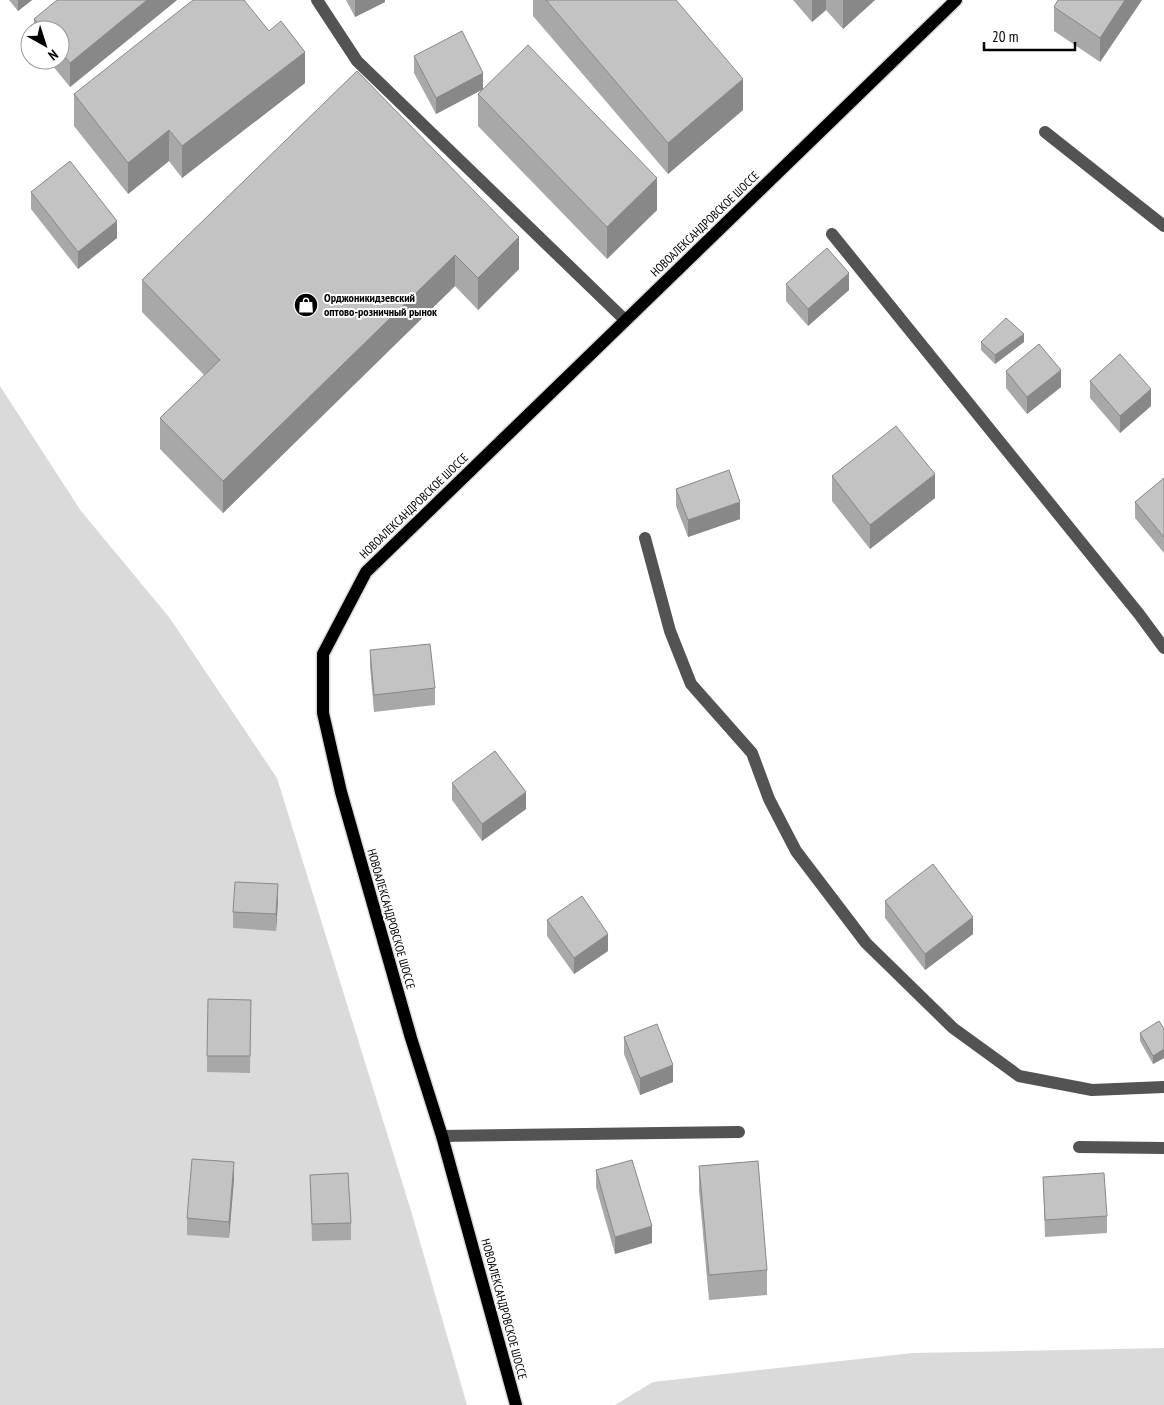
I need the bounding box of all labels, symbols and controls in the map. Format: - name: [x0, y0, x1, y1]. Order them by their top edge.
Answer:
- north arrow: [20, 20, 70, 70]
- scale bar: [984, 20, 1075, 52]
- text: 20 m: [992, 27, 1018, 46]
- text: N: [45, 46, 62, 64]
- street label: НОВОАЛЕКСАНДРОВСКОЕ ШОССЕ: [647, 168, 762, 279]
- place label: Орджоникидзевский оптово-розничный рынок: [324, 290, 437, 319]
- shop icon: Орджоникидзевский оптово-розничный рынок: [293, 292, 319, 318]
- street label: НОВОАЛЕКСАНДРОВСКОЕ ШОССЕ: [356, 450, 471, 561]
- street label: НОВОАЛЕКСАНДРОВСКОЕ ШОССЕ: [364, 847, 419, 991]
- street label: НОВОАЛЕКСАНДРОВСКОЕ ШОССЕ: [478, 1237, 531, 1381]

